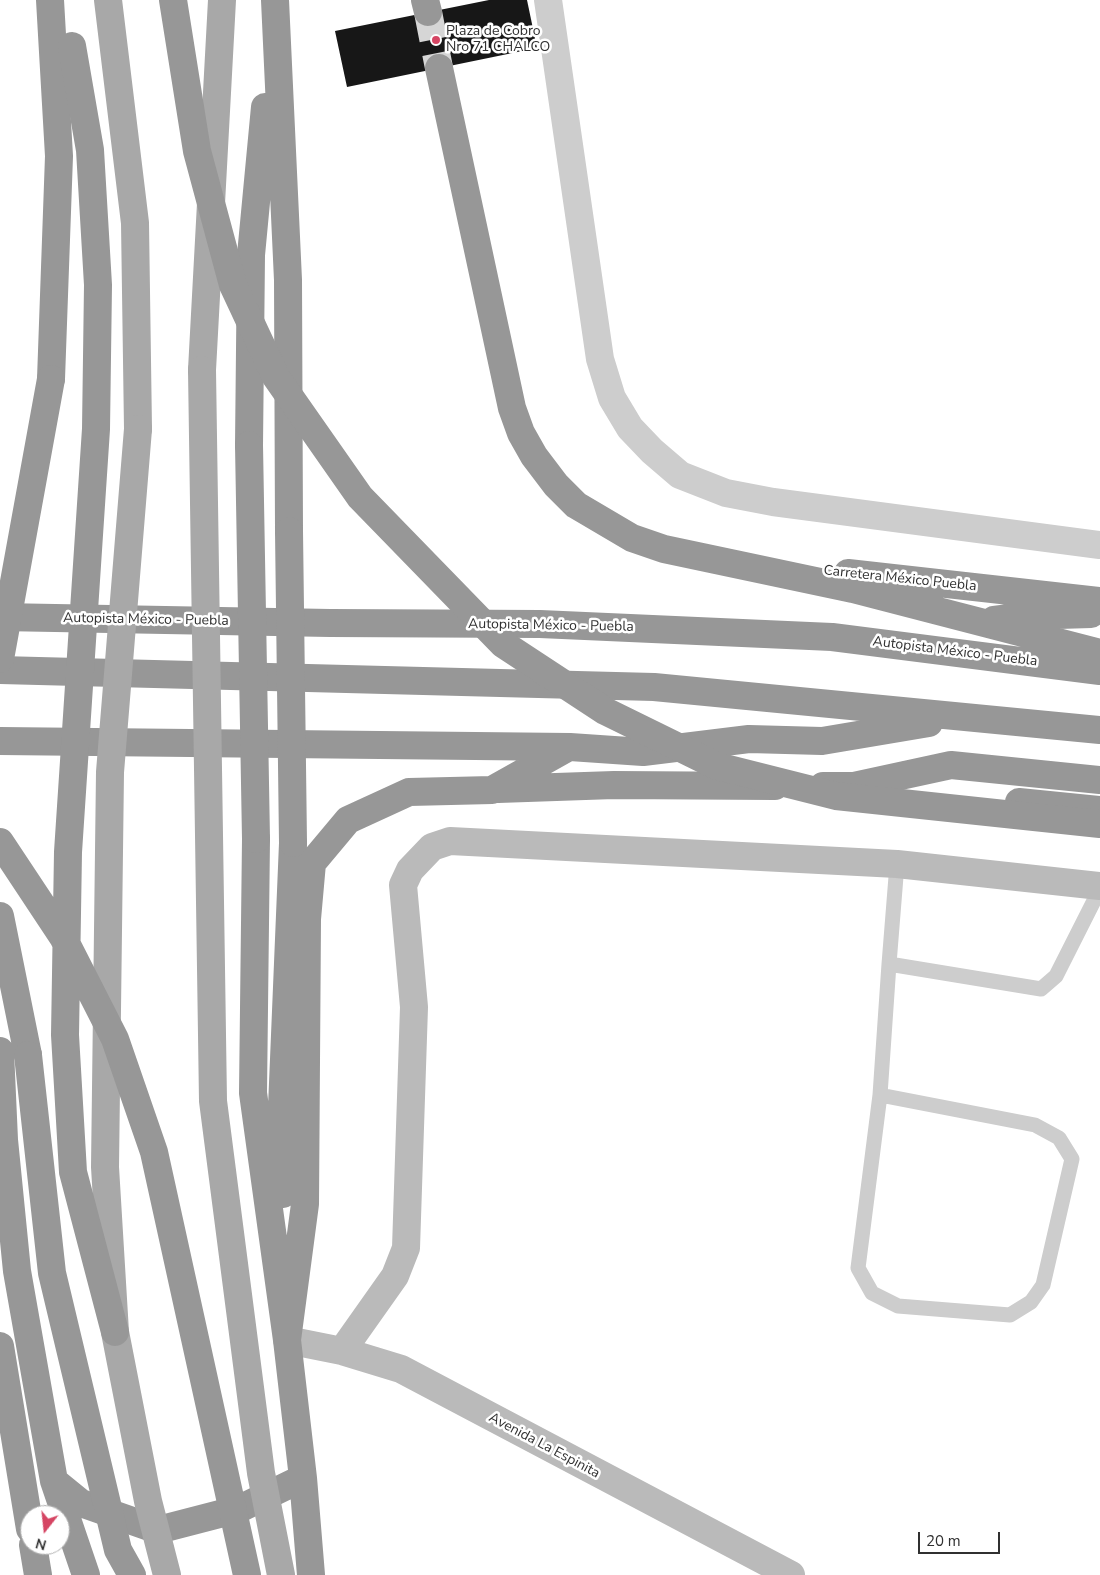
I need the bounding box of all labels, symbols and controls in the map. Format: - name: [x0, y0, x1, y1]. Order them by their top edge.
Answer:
- place label: Plaza de Cobro Nro 71 CHALCO: [446, 24, 550, 56]
- marker: Plaza de Cobro Nro 71 CHALCO: [430, 34, 442, 46]
- street label: Carretera México Puebla: [823, 563, 977, 595]
- street label: Autopista México - Puebla: [63, 610, 229, 630]
- street label: Autopista México - Puebla: [468, 616, 634, 636]
- street label: Autopista México - Puebla: [872, 634, 1038, 670]
- street label: Avenida La Espinita: [486, 1410, 602, 1482]
- north arrow: [20, 1505, 70, 1555]
- scale bar: [920, 1522, 1002, 1554]
- text: 20 m: [926, 1531, 961, 1551]
- text: N: [33, 1533, 49, 1555]

